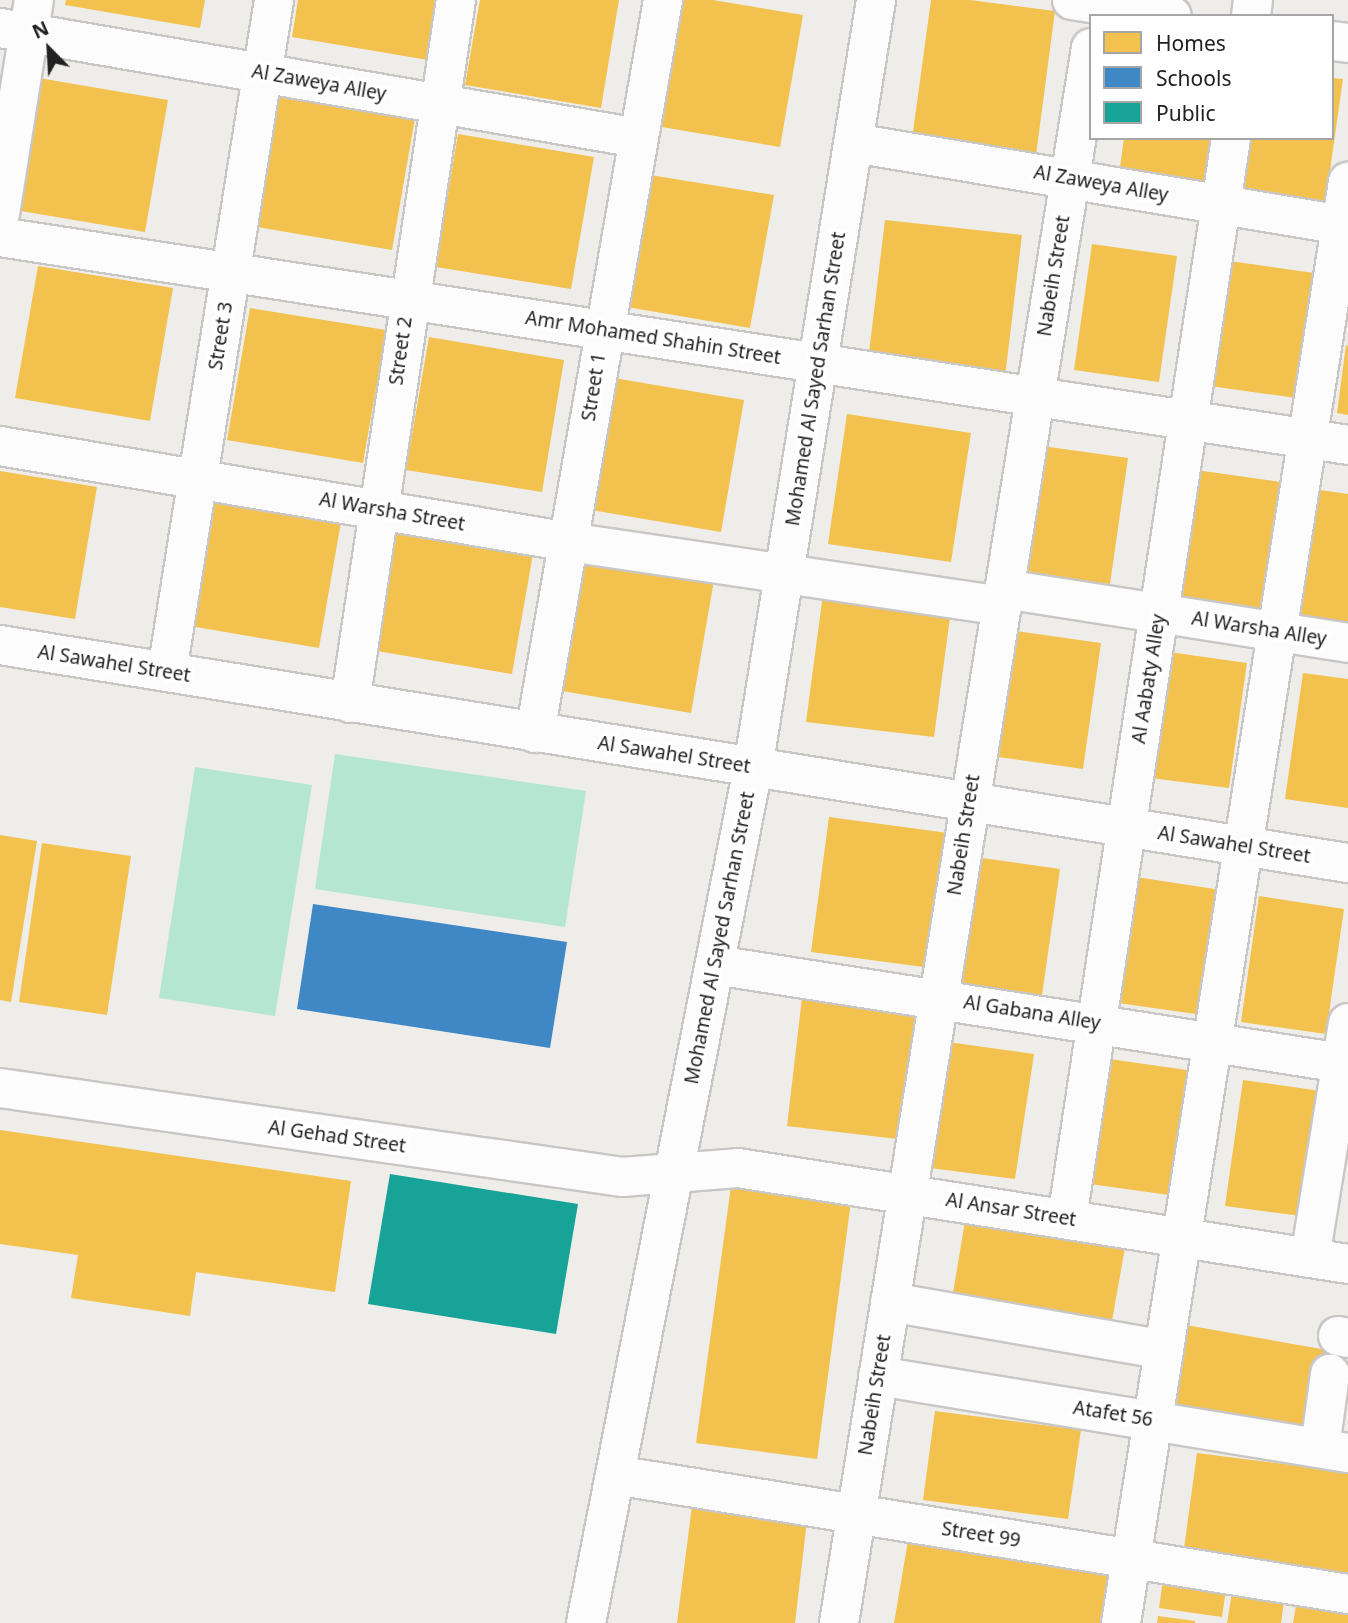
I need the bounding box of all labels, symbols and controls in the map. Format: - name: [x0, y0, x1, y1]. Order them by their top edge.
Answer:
- north arrow: [14, 14, 84, 84]
- legend: [1089, 14, 1334, 140]
- text: N: [28, 15, 53, 45]
- text: Homes: [1156, 29, 1226, 57]
- street label: Al Zaweya Alley: [250, 60, 388, 106]
- text: Schools: [1156, 64, 1231, 92]
- text: Public: [1156, 99, 1216, 127]
- street label: Al Zaweya Alley: [1032, 161, 1170, 207]
- street label: Nabeih Street: [1033, 214, 1075, 338]
- street label: Mohamed Al Sayed Sarhan Street: [781, 230, 851, 528]
- street label: Street 3: [204, 300, 238, 372]
- street label: Amr Mohamed Shahin Street: [524, 307, 782, 369]
- street label: Street 2: [385, 315, 417, 387]
- street label: Street 1: [577, 351, 611, 423]
- street label: Al Warsha Street: [318, 488, 466, 536]
- street label: Al Warsha Alley: [1190, 607, 1328, 651]
- street label: Al Aabaty Alley: [1128, 613, 1170, 745]
- street label: Al Sawahel Street: [36, 641, 192, 687]
- street label: Al Sawahel Street: [596, 732, 752, 778]
- street label: Nabeih Street: [943, 773, 985, 897]
- street label: Mohamed Al Sayed Sarhan Street: [680, 790, 760, 1086]
- street label: Al Sawahel Street: [1156, 822, 1312, 868]
- street label: Al Gabana Alley: [962, 991, 1102, 1035]
- street label: Al Gehad Street: [267, 1116, 407, 1158]
- street label: Al Ansar Street: [944, 1188, 1078, 1232]
- street label: Nabeih Street: [854, 1333, 896, 1457]
- street label: Atafet 56: [1071, 1396, 1155, 1432]
- street label: Street 99: [940, 1518, 1022, 1552]

